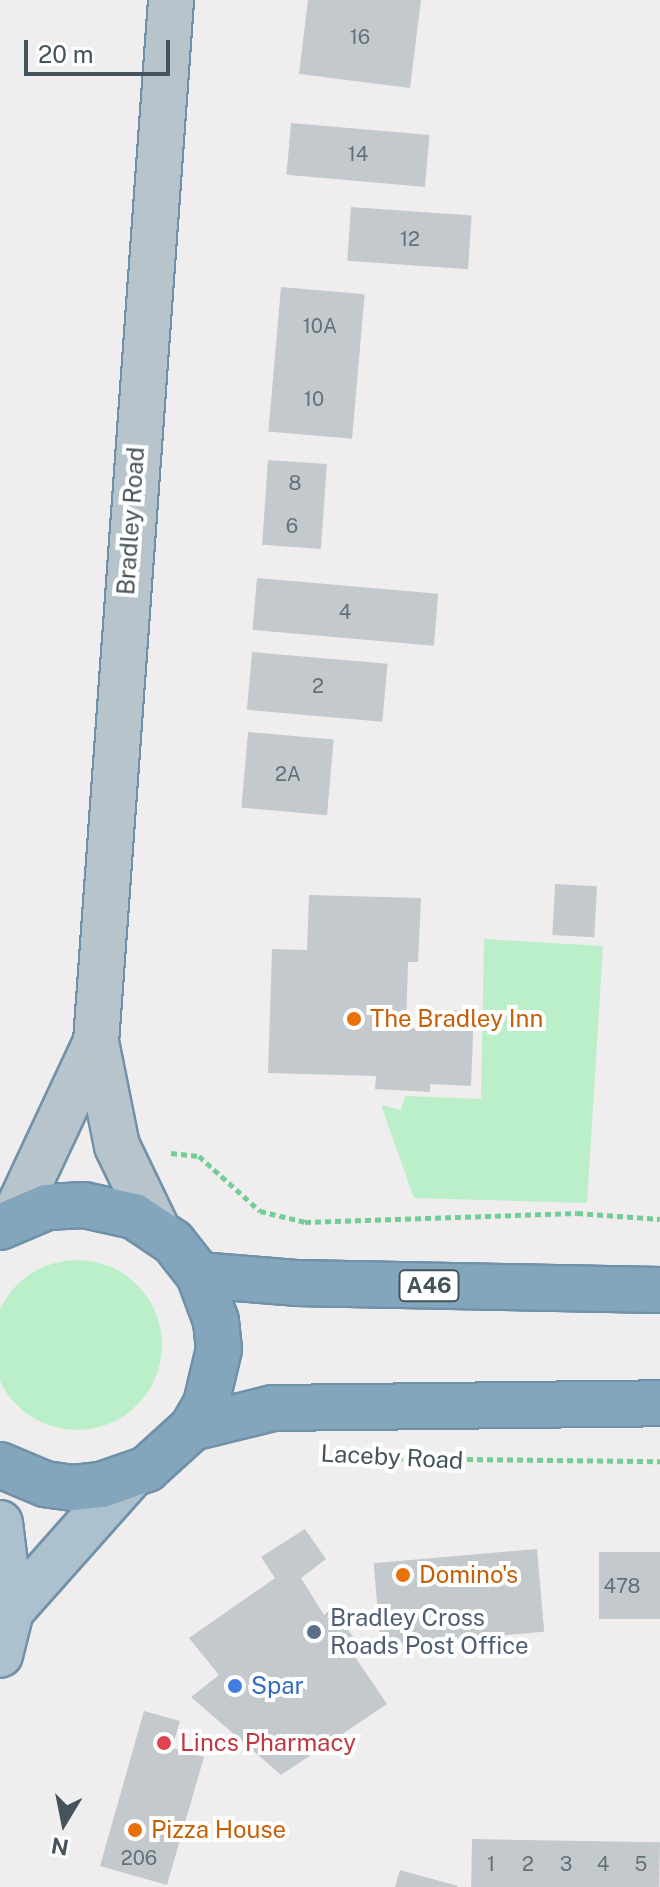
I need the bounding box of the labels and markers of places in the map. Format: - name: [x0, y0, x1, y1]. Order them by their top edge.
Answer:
- place label: The Bradley Inn: [370, 1005, 544, 1033]
- marker: The Bradley Inn: [345, 1010, 363, 1028]
- place label: Domino's: [419, 1561, 518, 1589]
- marker: Domino's: [394, 1566, 412, 1584]
- place label: Bradley Cross Roads Post Office: [330, 1604, 529, 1660]
- marker: Bradley Cross Roads Post Office: [305, 1623, 323, 1641]
- place label: Spar: [251, 1672, 304, 1700]
- marker: Spar: [226, 1677, 244, 1695]
- place label: Lincs Pharmacy: [180, 1729, 356, 1757]
- marker: Lincs Pharmacy: [155, 1734, 173, 1752]
- place label: Pizza House: [151, 1816, 286, 1844]
- marker: Pizza House: [126, 1821, 144, 1839]

